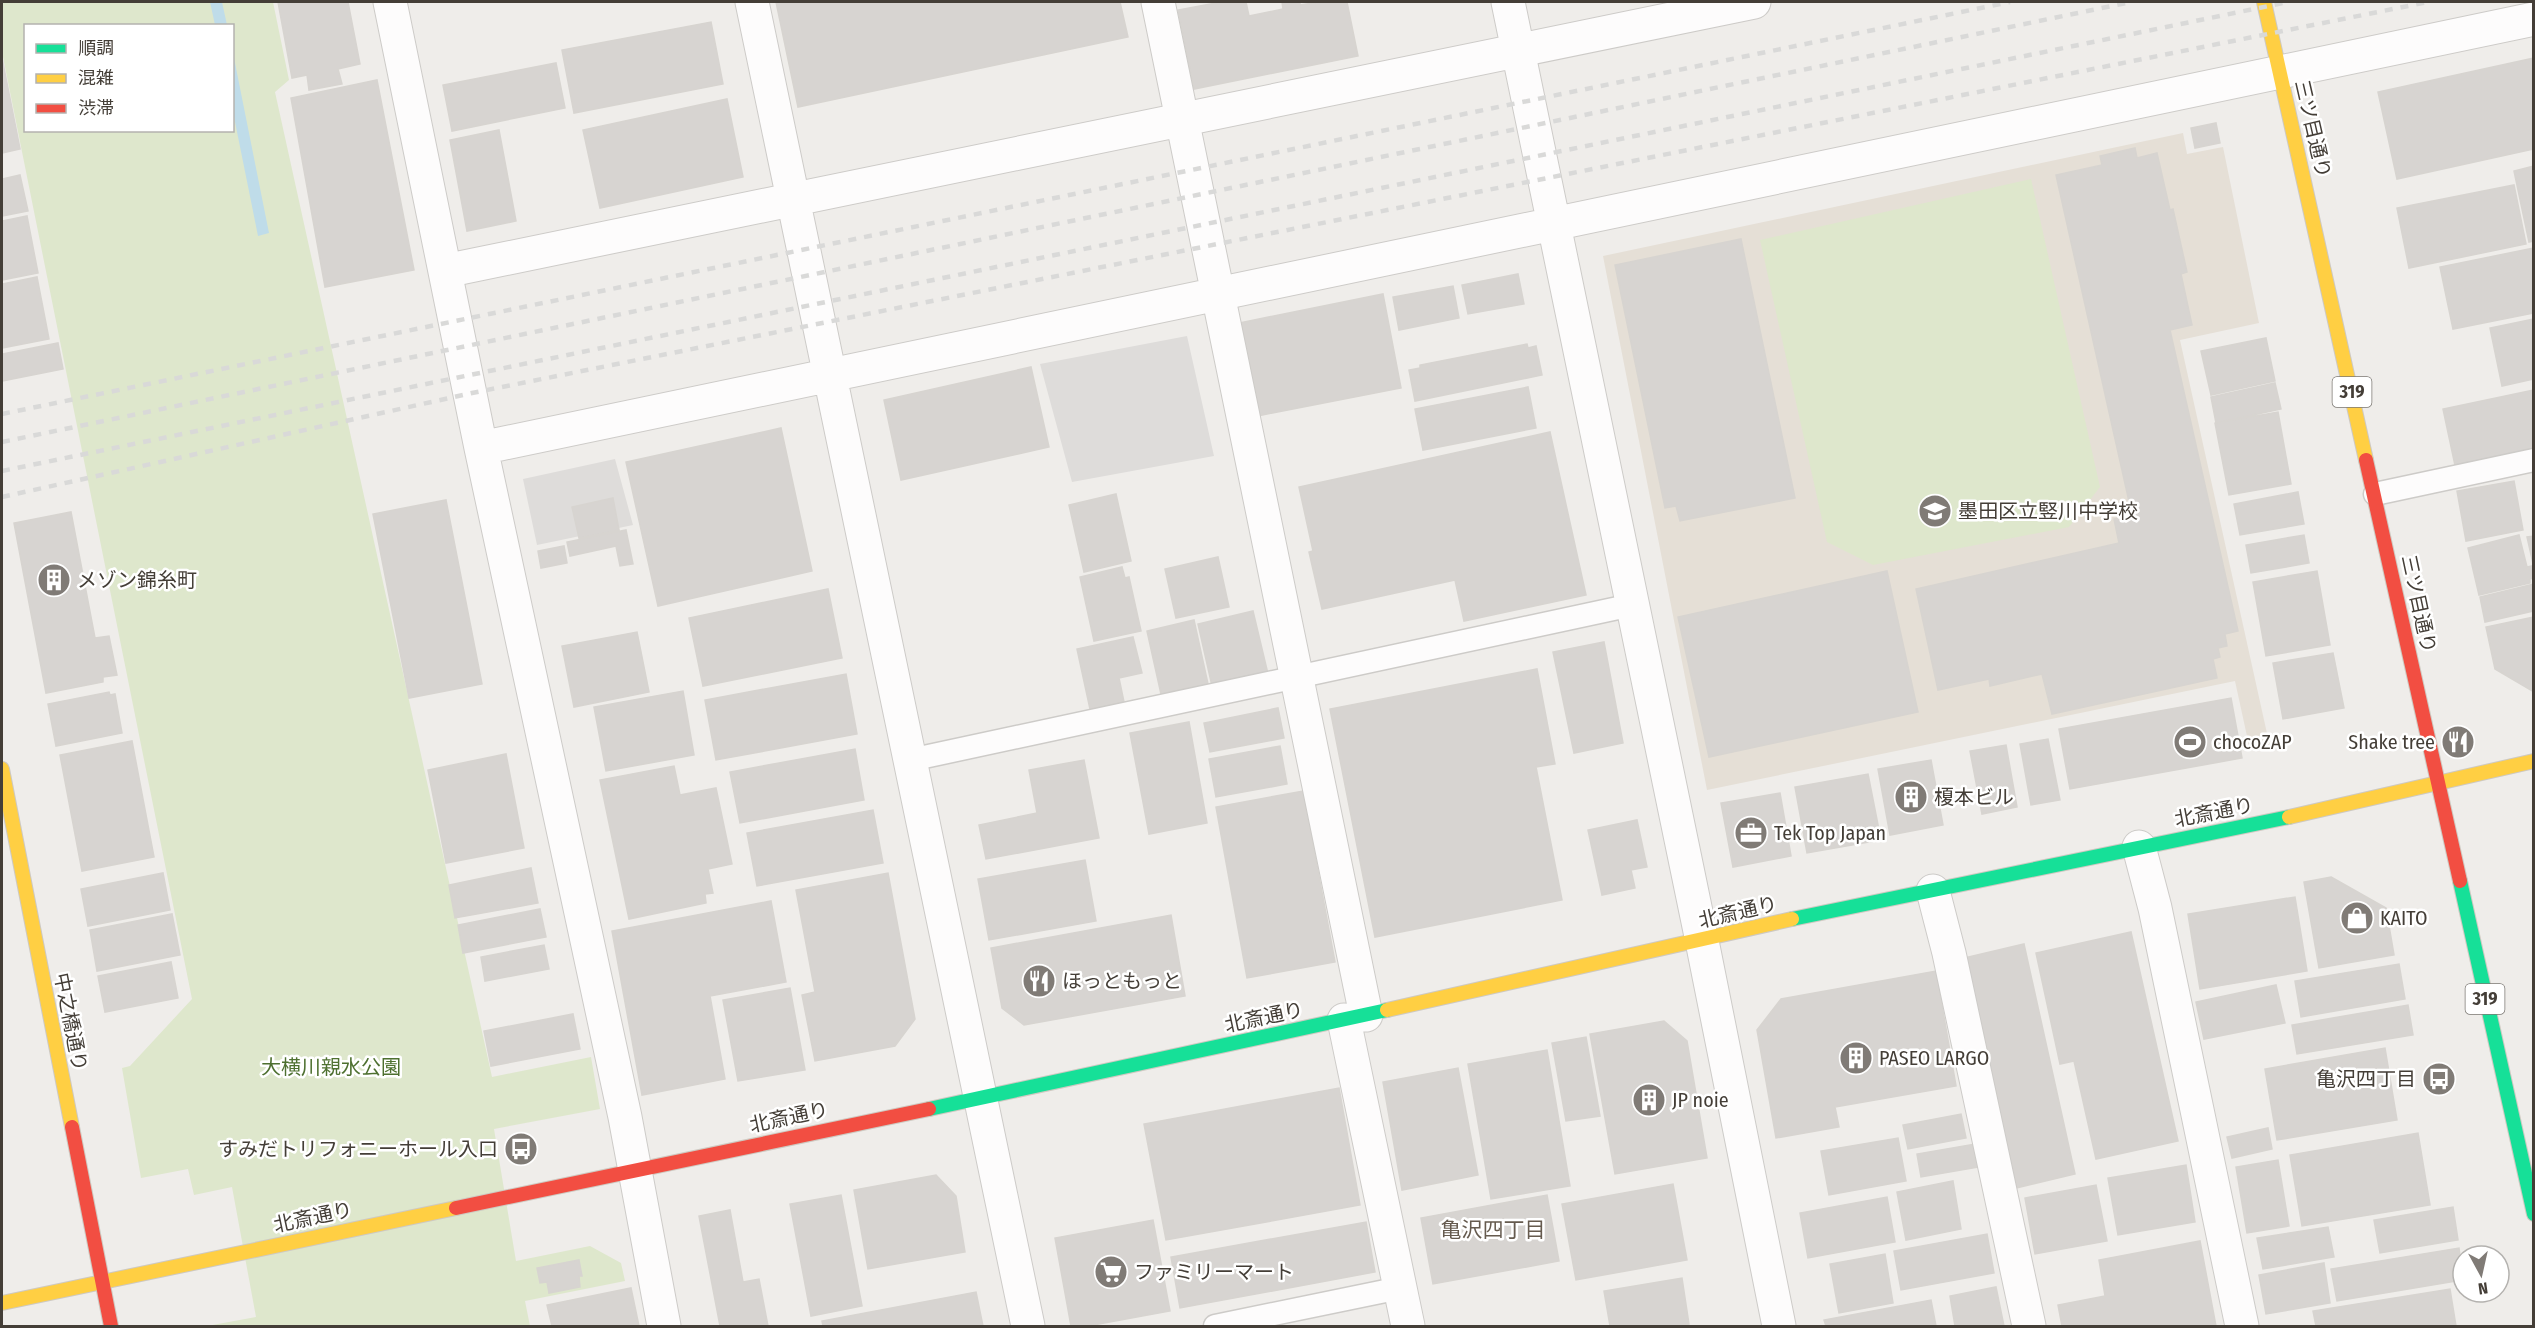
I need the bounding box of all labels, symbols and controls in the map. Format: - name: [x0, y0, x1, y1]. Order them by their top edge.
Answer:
- legend: [24, 24, 234, 132]
- text: 順調: [78, 37, 114, 59]
- text: 混雑: [78, 67, 114, 89]
- street label: 三ツ目通り: [2290, 78, 2336, 180]
- text: 渋滞: [78, 97, 114, 119]
- road number: 319: [2332, 377, 2372, 407]
- school or university icon: 墨田区立竪川中学校: [1917, 493, 1953, 529]
- place label: 墨田区立竪川中学校: [1958, 499, 2138, 523]
- street label: 三ツ目通り: [2397, 553, 2441, 655]
- building icon: メゾン錦糸町: [36, 562, 72, 598]
- place label: メゾン錦糸町: [77, 568, 197, 592]
- sports icon: chocoZAP: [2172, 724, 2208, 760]
- restaurant icon: Shake tree: [2440, 724, 2476, 760]
- place label: chocoZAP: [2213, 730, 2292, 754]
- place label: Shake tree: [2348, 730, 2435, 754]
- building icon: 榎本ビル: [1893, 779, 1929, 815]
- place label: 榎本ビル: [1934, 785, 2014, 809]
- street label: 北斎通り: [2172, 793, 2256, 831]
- office icon: Tek Top Japan: [1733, 815, 1769, 851]
- place label: Tek Top Japan: [1774, 821, 1886, 845]
- street label: 北斎通り: [1696, 891, 1780, 933]
- shop icon: KAITO: [2339, 900, 2375, 936]
- place label: KAITO: [2380, 906, 2427, 930]
- restaurant icon: ほっともっと: [1021, 963, 1057, 999]
- place label: ほっともっと: [1062, 969, 1182, 993]
- street label: 中之橋通り: [50, 971, 92, 1073]
- road number: 319: [2466, 984, 2504, 1014]
- street label: 北斎通り: [1222, 997, 1306, 1037]
- building icon: PASEO LARGO: [1838, 1040, 1874, 1076]
- place label: PASEO LARGO: [1879, 1046, 1989, 1070]
- park label: 大横川親水公園: [261, 1055, 401, 1079]
- bus stop icon: 亀沢四丁目: [2421, 1061, 2457, 1097]
- place label: 亀沢四丁目: [2316, 1067, 2416, 1091]
- building icon: JP noie: [1631, 1082, 1667, 1118]
- place label: JP noie: [1672, 1088, 1729, 1112]
- street label: 北斎通り: [747, 1097, 831, 1137]
- bus stop icon: すみだトリフォニーホール入口: [503, 1131, 539, 1167]
- place label: すみだトリフォニーホール入口: [218, 1137, 498, 1161]
- street label: 北斎通り: [271, 1197, 355, 1237]
- district label: 亀沢四丁目: [1441, 1217, 1546, 1243]
- north arrow: [2451, 1244, 2511, 1304]
- supermarket icon: ファミリーマート: [1093, 1254, 1129, 1290]
- place label: ファミリーマート: [1134, 1260, 1294, 1284]
- text: N: [2477, 1278, 2489, 1298]

